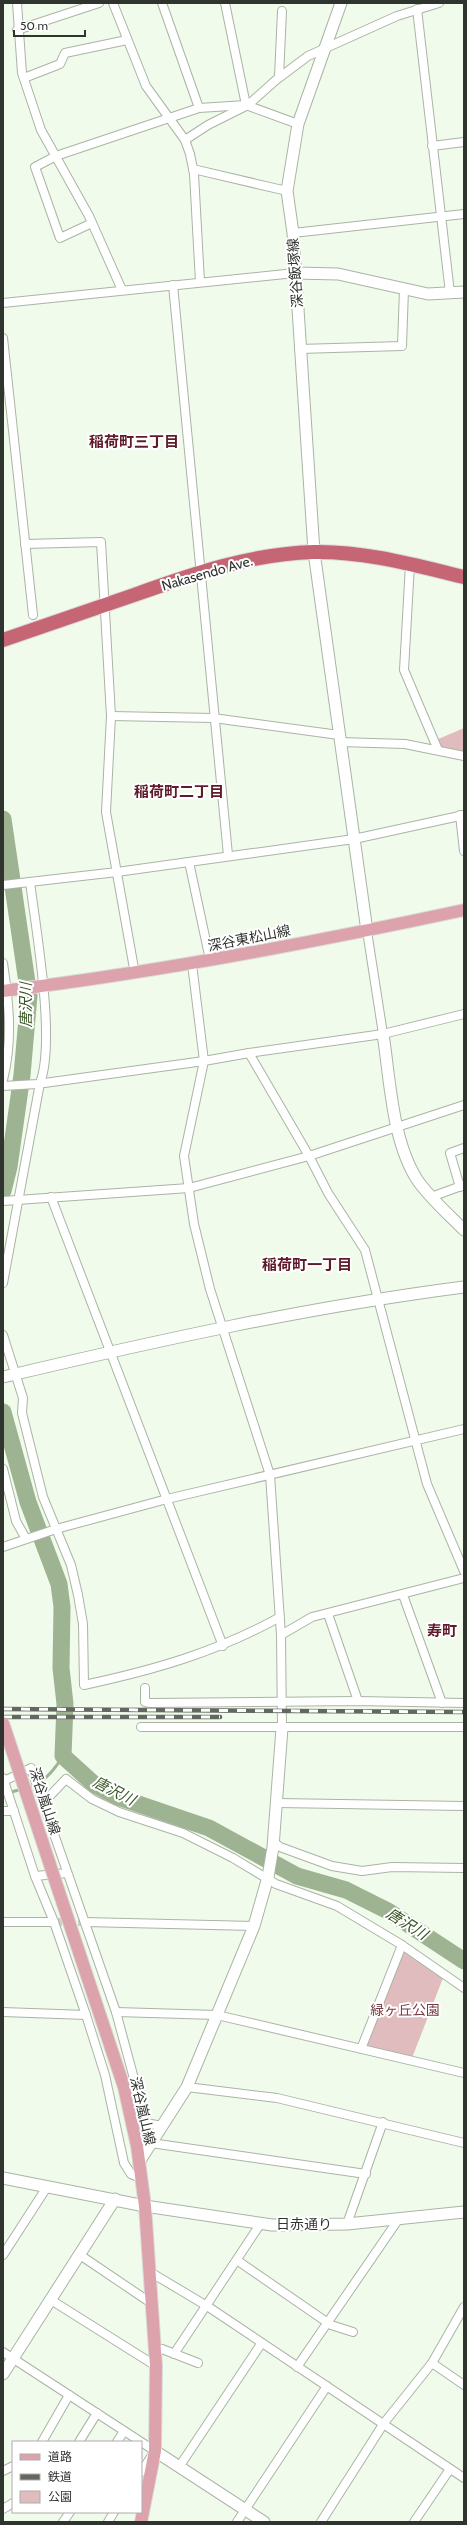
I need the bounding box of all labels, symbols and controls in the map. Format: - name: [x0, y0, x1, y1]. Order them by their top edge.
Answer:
- scale bar: [14, 12, 85, 38]
- text: 50 m: [20, 18, 48, 33]
- street label: 深谷飯塚線: [284, 237, 306, 309]
- district label: 稲荷町三丁目: [89, 433, 179, 451]
- street label: Nakasendo Ave.: [159, 551, 255, 595]
- district label: 稲荷町二丁目: [134, 783, 224, 801]
- street label: 深谷東松山線: [206, 921, 292, 955]
- water label: 唐沢川: [17, 981, 35, 1028]
- district label: 稲荷町一丁目: [262, 1256, 352, 1274]
- district label: 寿町: [427, 1622, 457, 1640]
- street label: 深谷嵐山線: [26, 1765, 64, 1837]
- water label: 唐沢川: [90, 1773, 140, 1810]
- water label: 唐沢川: [383, 1904, 433, 1945]
- park label: 緑ヶ丘公園: [370, 2001, 440, 2019]
- street label: 深谷嵐山線: [126, 2075, 160, 2147]
- street label: 日赤通り: [276, 2215, 332, 2233]
- legend: [12, 2441, 142, 2513]
- text: 道路: [48, 2449, 72, 2464]
- text: 鉄道: [48, 2469, 72, 2484]
- text: 公園: [48, 2489, 72, 2504]

